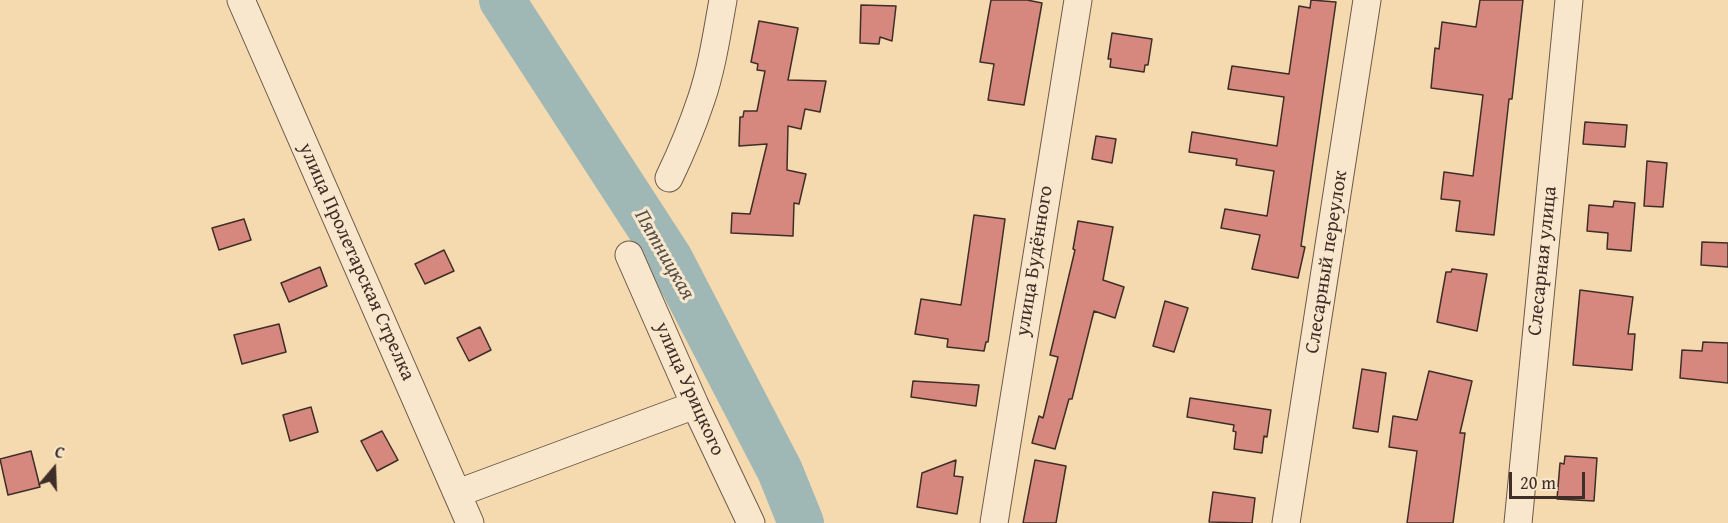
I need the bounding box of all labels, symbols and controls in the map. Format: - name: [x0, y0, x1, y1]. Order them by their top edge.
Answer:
- street label: улица Пролетарская Стрелка: [293, 139, 419, 385]
- street label: Слесарный переулок: [1301, 169, 1353, 355]
- street label: улица Будённого: [1011, 184, 1059, 338]
- street label: Слесарная улица: [1523, 185, 1563, 337]
- water label: Пятницкая: [628, 205, 700, 305]
- street label: улица Урицкого: [649, 318, 729, 460]
- north arrow: [24, 439, 84, 499]
- text: С: [52, 439, 68, 465]
- scale bar: [1512, 460, 1588, 498]
- text: 20 m: [1520, 469, 1556, 496]

